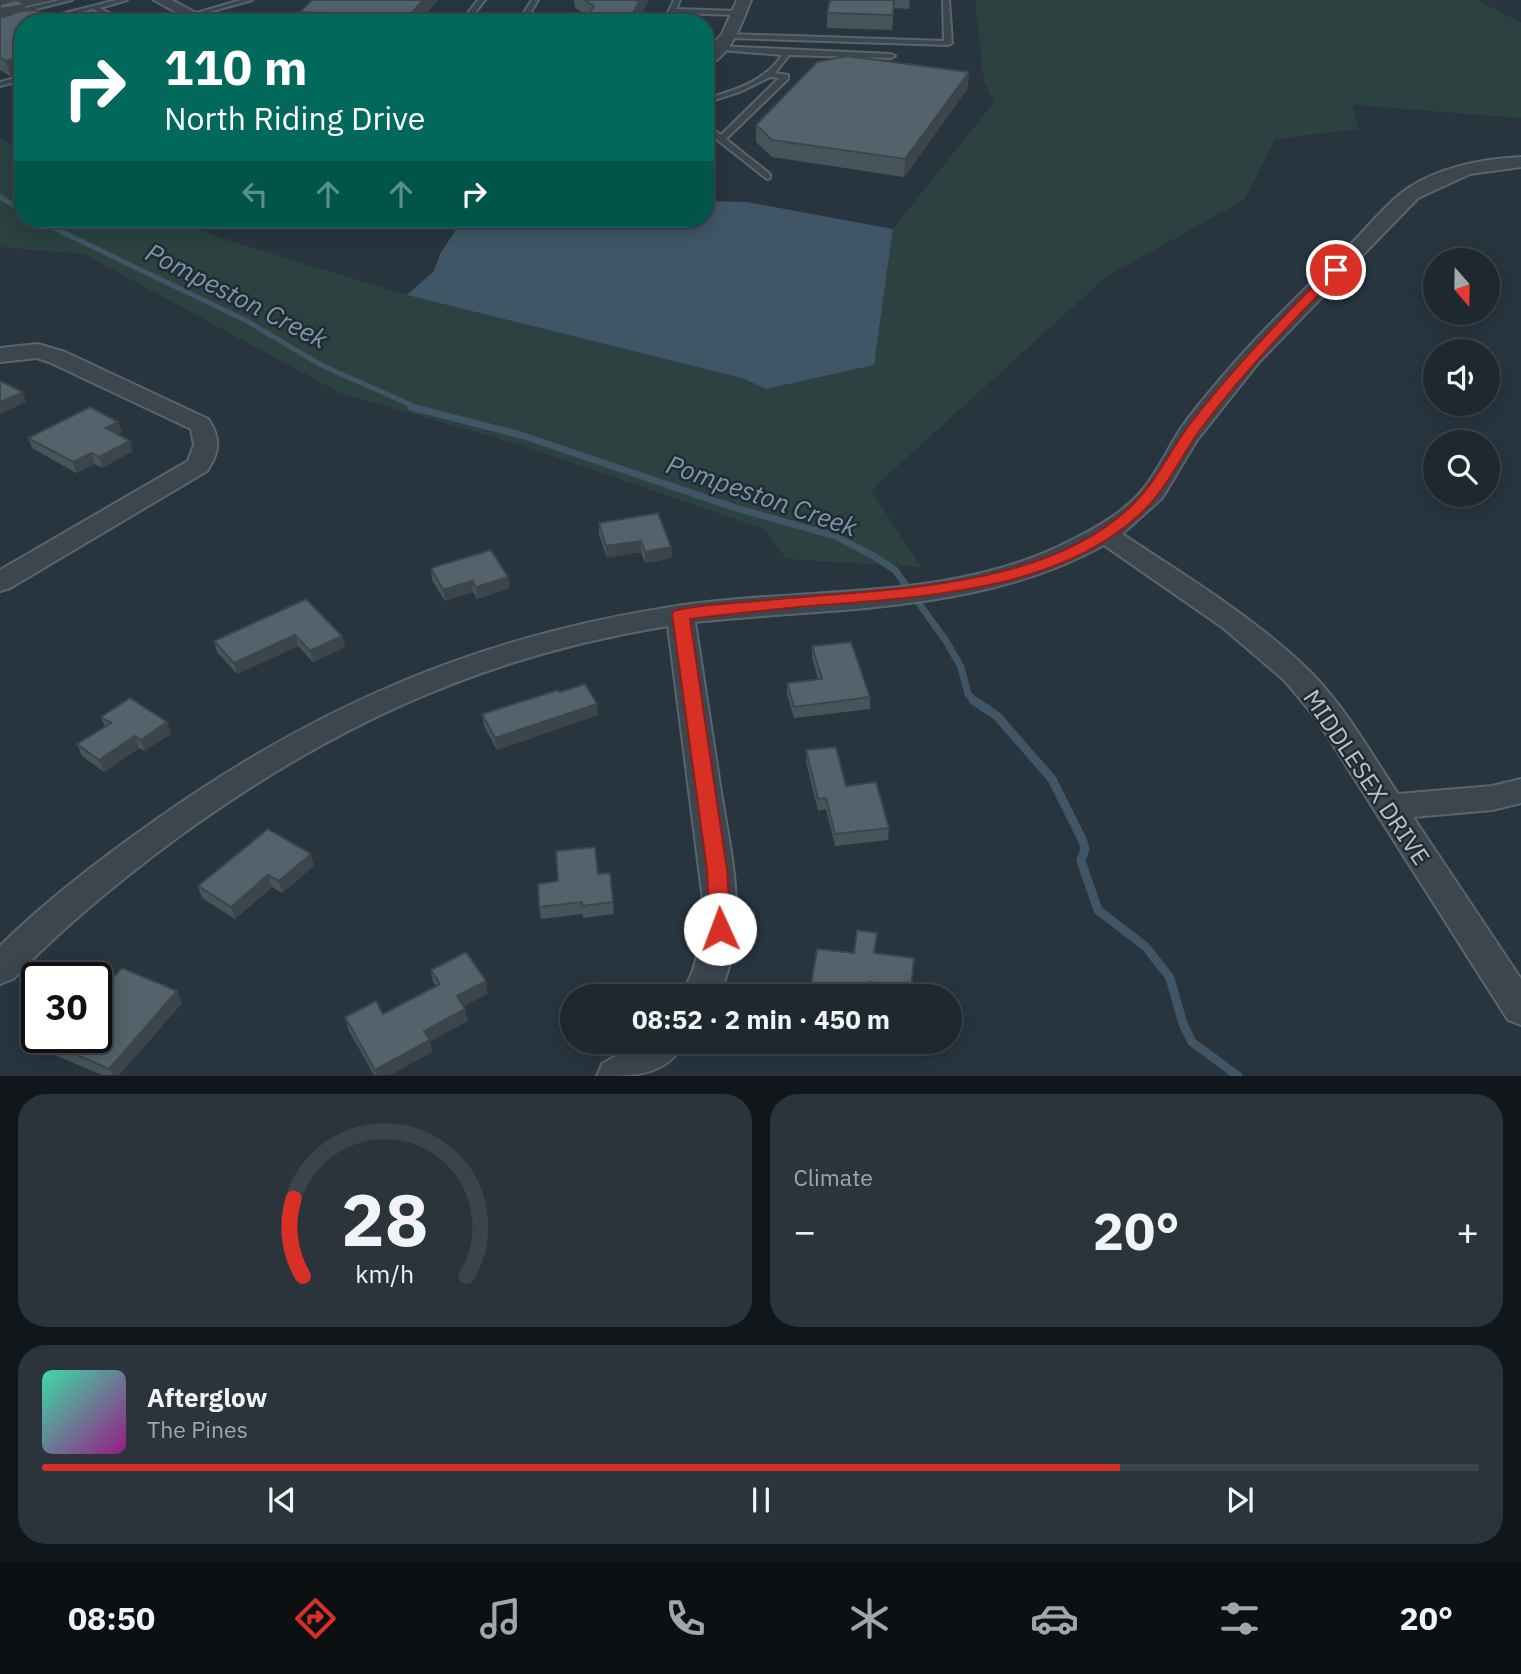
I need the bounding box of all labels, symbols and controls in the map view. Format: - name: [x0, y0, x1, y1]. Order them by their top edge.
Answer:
- text: 110 m: [164, 35, 308, 98]
- icon: right: [49, 42, 140, 133]
- text: North Riding Drive: [164, 97, 425, 139]
- icon: left: [236, 175, 274, 213]
- icon: ahead: [309, 175, 347, 213]
- icon: ahead: [382, 175, 420, 213]
- icon: right: [455, 175, 493, 213]
- water label: Pompeston Creek: [140, 235, 334, 356]
- pin: [1306, 240, 1366, 300]
- north arrow: [1423, 248, 1500, 326]
- map controls: [1423, 248, 1500, 507]
- icon: arrive: [1317, 251, 1355, 289]
- button: sound: [1423, 339, 1500, 416]
- button: search: [1423, 430, 1500, 507]
- water label: Pompeston Creek: [662, 446, 862, 544]
- street label: MIDDLESEX DRIVE: [1296, 683, 1438, 871]
- position arrow: [683, 892, 757, 966]
- speed limit sign: 30: [21, 962, 112, 1053]
- text: 08:52 · 2 min · 450 m: [632, 1002, 890, 1036]
- text: Climate: [794, 1162, 873, 1192]
- text: 28: [341, 1172, 428, 1267]
- text: 20°: [1093, 1197, 1180, 1264]
- text: −: [794, 1206, 816, 1255]
- text: +: [1456, 1206, 1479, 1255]
- text: km/h: [355, 1257, 414, 1290]
- text: Afterglow: [147, 1380, 267, 1414]
- text: The Pines: [147, 1414, 248, 1444]
- icon: previous: [263, 1481, 301, 1519]
- icon: pause: [742, 1481, 780, 1519]
- icon: next: [1221, 1481, 1259, 1519]
- icon: directions: [291, 1594, 340, 1643]
- icon: music: [476, 1594, 525, 1643]
- icon: phone: [661, 1594, 710, 1643]
- icon: climate: [845, 1594, 894, 1643]
- icon: car: [1030, 1594, 1079, 1643]
- icon: filters: [1215, 1594, 1264, 1643]
- text: 08:50: [68, 1597, 155, 1639]
- text: 20°: [1400, 1597, 1453, 1639]

